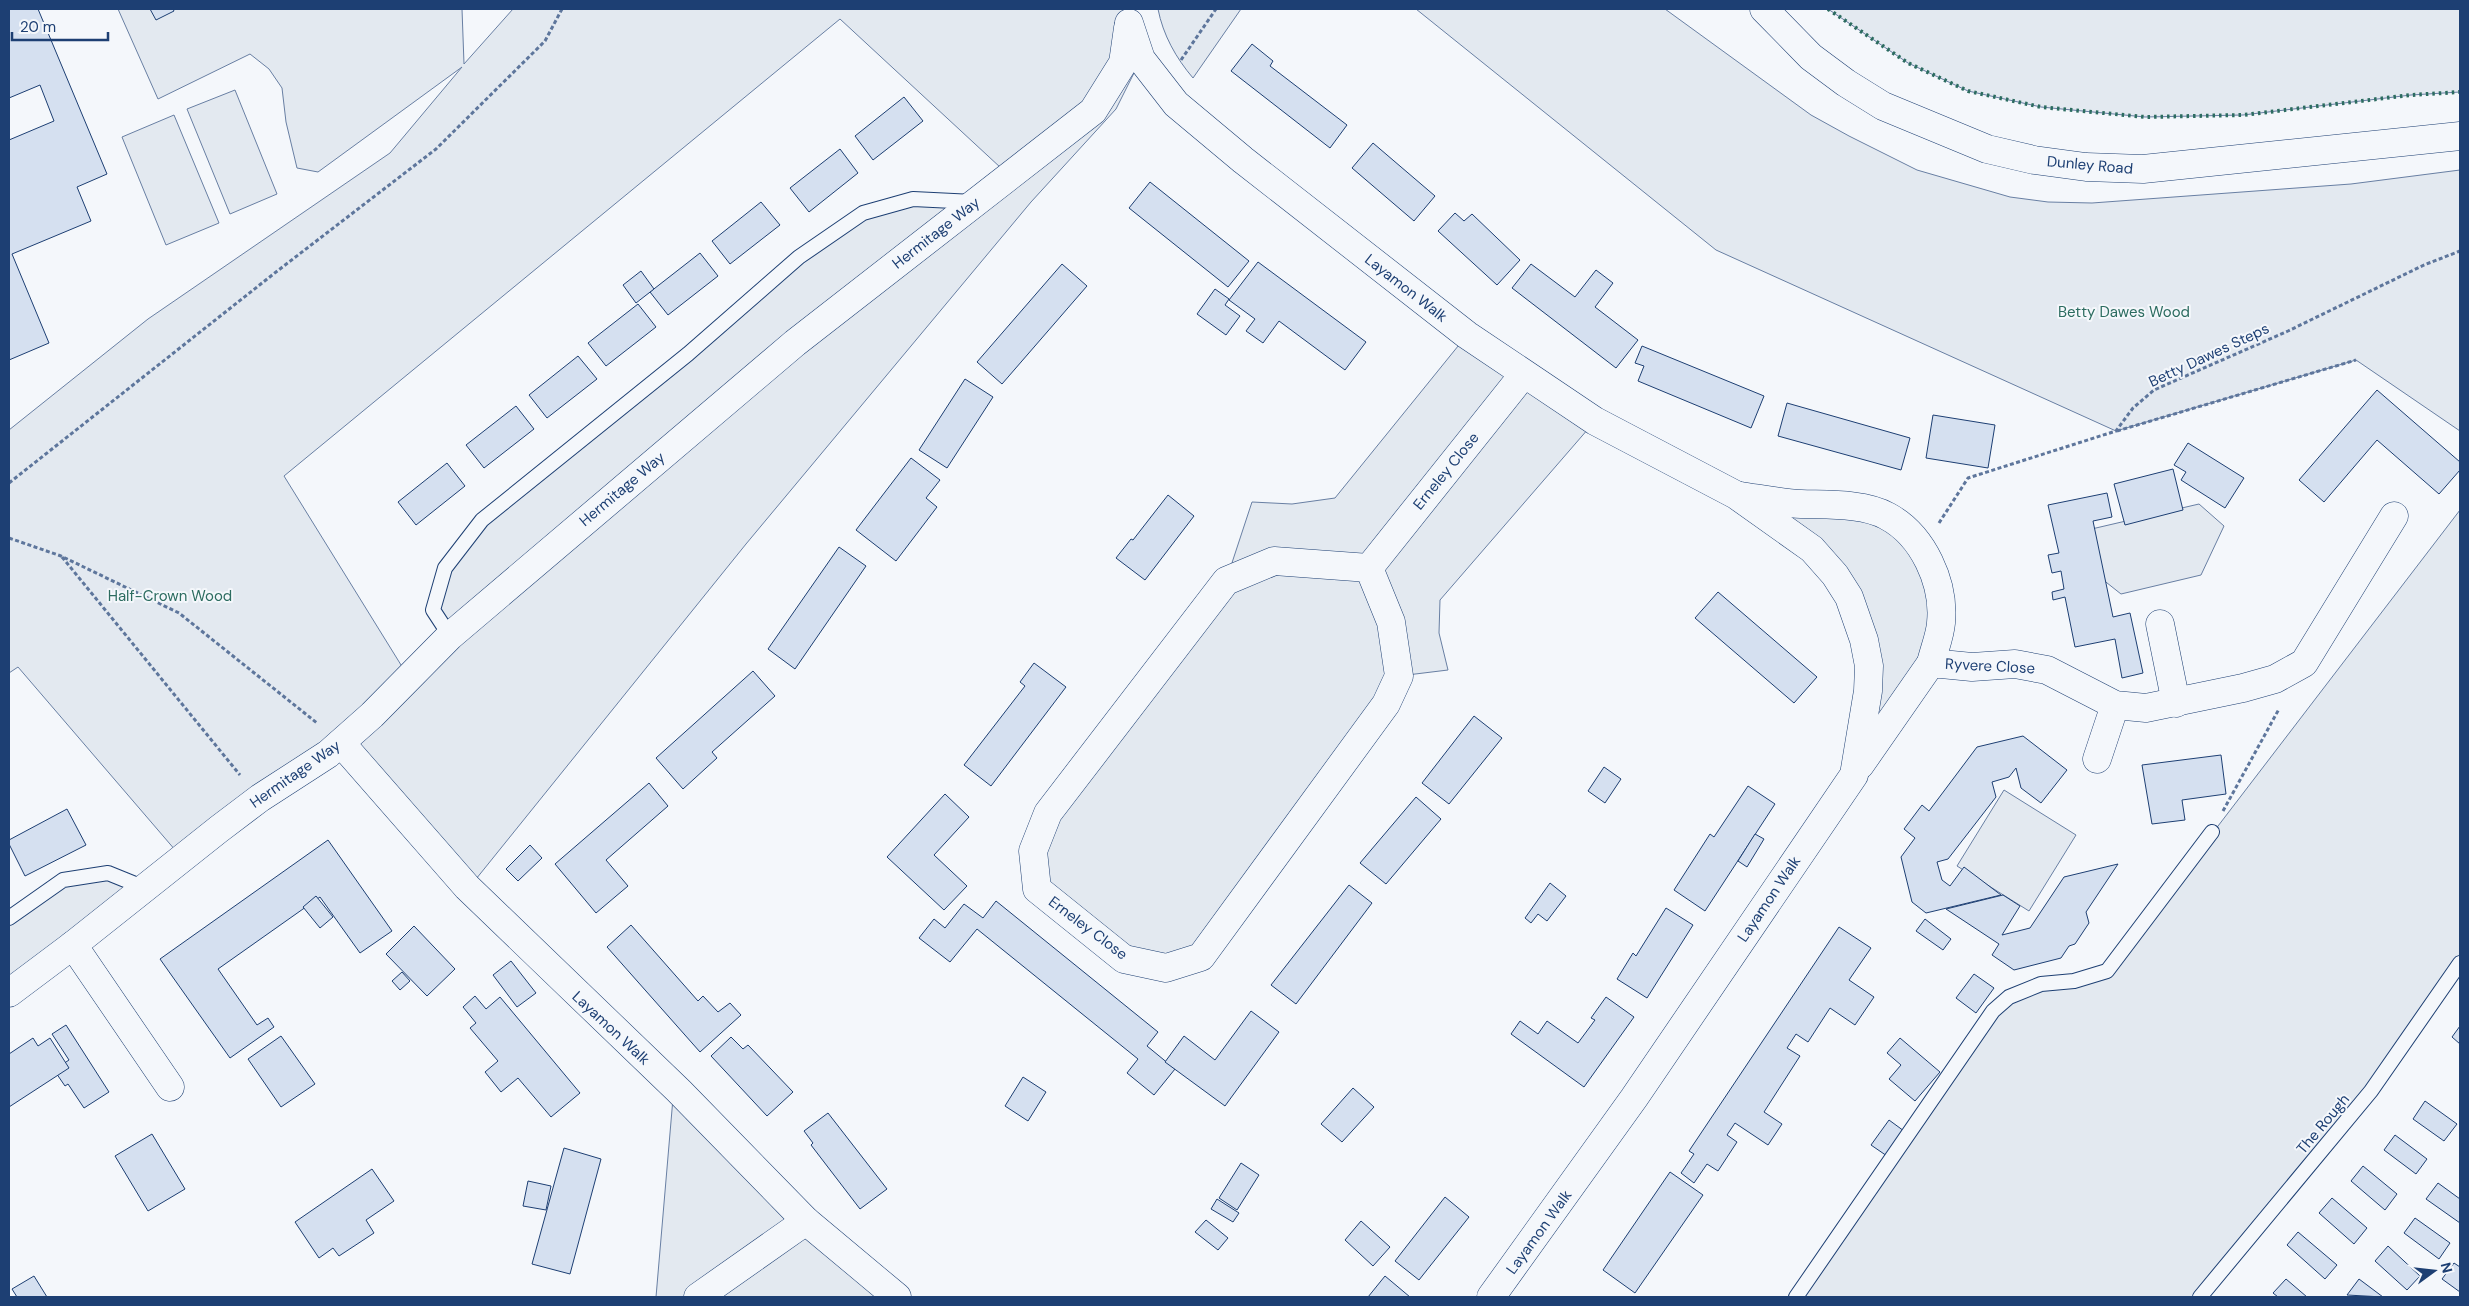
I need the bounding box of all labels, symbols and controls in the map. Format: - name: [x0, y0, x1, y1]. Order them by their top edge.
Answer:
- scale bar: [12, 10, 109, 42]
- text: 20 m: [20, 17, 56, 37]
- street label: Dunley Road: [2046, 151, 2134, 179]
- street label: Hermitage Way: [888, 192, 984, 273]
- street label: Layamon Walk: [1361, 249, 1452, 327]
- park label: Betty Dawes Wood: [2058, 302, 2190, 322]
- street label: Betty Dawes Steps: [2146, 318, 2272, 392]
- street label: Erneley Close: [1409, 428, 1483, 514]
- street label: Hermitage Way: [575, 447, 670, 531]
- park label: Half-Crown Wood: [108, 586, 232, 606]
- street label: Ryvere Close: [1944, 654, 2036, 678]
- street label: Hermitage Way: [246, 735, 345, 813]
- street label: Layamon Walk: [1733, 852, 1805, 946]
- street label: Erneley Close: [1044, 892, 1132, 964]
- street label: Layamon Walk: [568, 987, 655, 1070]
- street label: The Rough: [2292, 1090, 2354, 1158]
- street label: Layamon Walk: [1502, 1185, 1577, 1278]
- north arrow: [2409, 1246, 2459, 1296]
- text: N: [2437, 1260, 2457, 1275]

